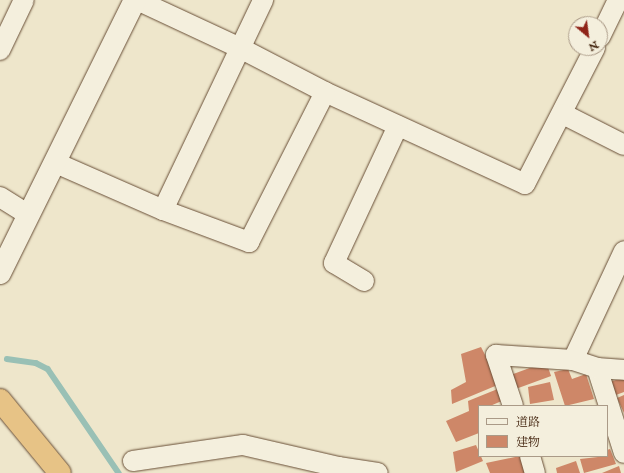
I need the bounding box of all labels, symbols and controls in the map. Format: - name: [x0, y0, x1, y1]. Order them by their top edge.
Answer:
- north arrow: [568, 16, 608, 56]
- text: N: [586, 37, 601, 54]
- legend: [478, 405, 608, 457]
- text: 道路: [516, 415, 540, 430]
- text: 建物: [516, 435, 540, 450]

